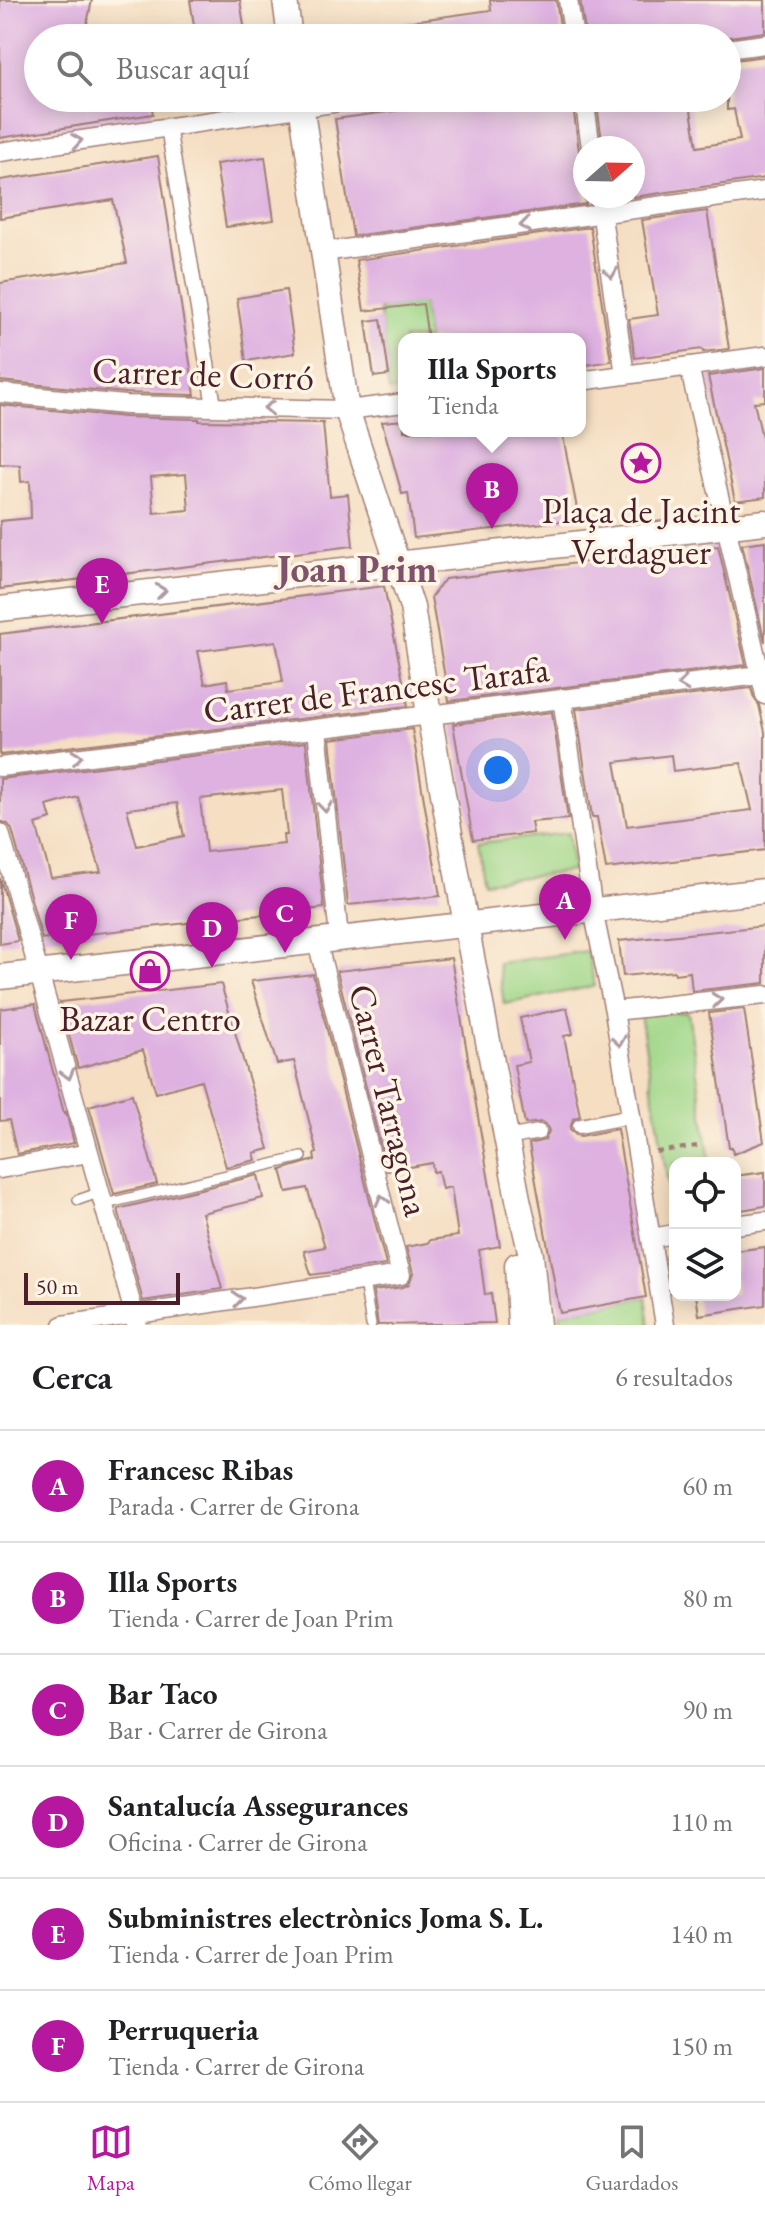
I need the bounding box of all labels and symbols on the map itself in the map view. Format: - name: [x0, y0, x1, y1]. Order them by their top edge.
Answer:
- one-way arrow: [70, 133, 84, 150]
- north arrow: [573, 136, 645, 208]
- one-way arrow: [518, 216, 532, 233]
- one-way arrow: [602, 266, 619, 280]
- street label: Carrer de Corró: [91, 346, 315, 401]
- one-way arrow: [262, 399, 275, 417]
- place icon: Plaça de Jacint Verdaguer: [620, 442, 662, 484]
- pin: B: [466, 463, 518, 529]
- place label: Plaça de Jacint Verdaguer: [542, 487, 741, 575]
- district label: Joan Prim: [273, 544, 438, 593]
- pin: E: [76, 558, 128, 624]
- one-way arrow: [155, 583, 168, 600]
- street label: Carrer de Francesc Tarafa: [201, 645, 552, 734]
- one-way arrow: [676, 676, 689, 693]
- one-way arrow: [71, 749, 84, 766]
- your location: [478, 750, 518, 790]
- one-way arrow: [317, 801, 334, 814]
- pin: A: [539, 874, 591, 940]
- pin: C: [259, 887, 311, 953]
- pin: F: [45, 894, 97, 960]
- pin: D: [186, 902, 238, 968]
- shop icon: Bazar Centro: [129, 950, 171, 992]
- street label: Carrer Tarragona: [338, 979, 441, 1221]
- one-way arrow: [711, 991, 724, 1008]
- place label: Bazar Centro: [59, 995, 241, 1042]
- one-way arrow: [610, 1035, 627, 1048]
- one-way arrow: [58, 1067, 75, 1081]
- one-way arrow: [375, 1193, 392, 1207]
- scale bar: [24, 1269, 180, 1305]
- one-way arrow: [232, 1290, 245, 1307]

